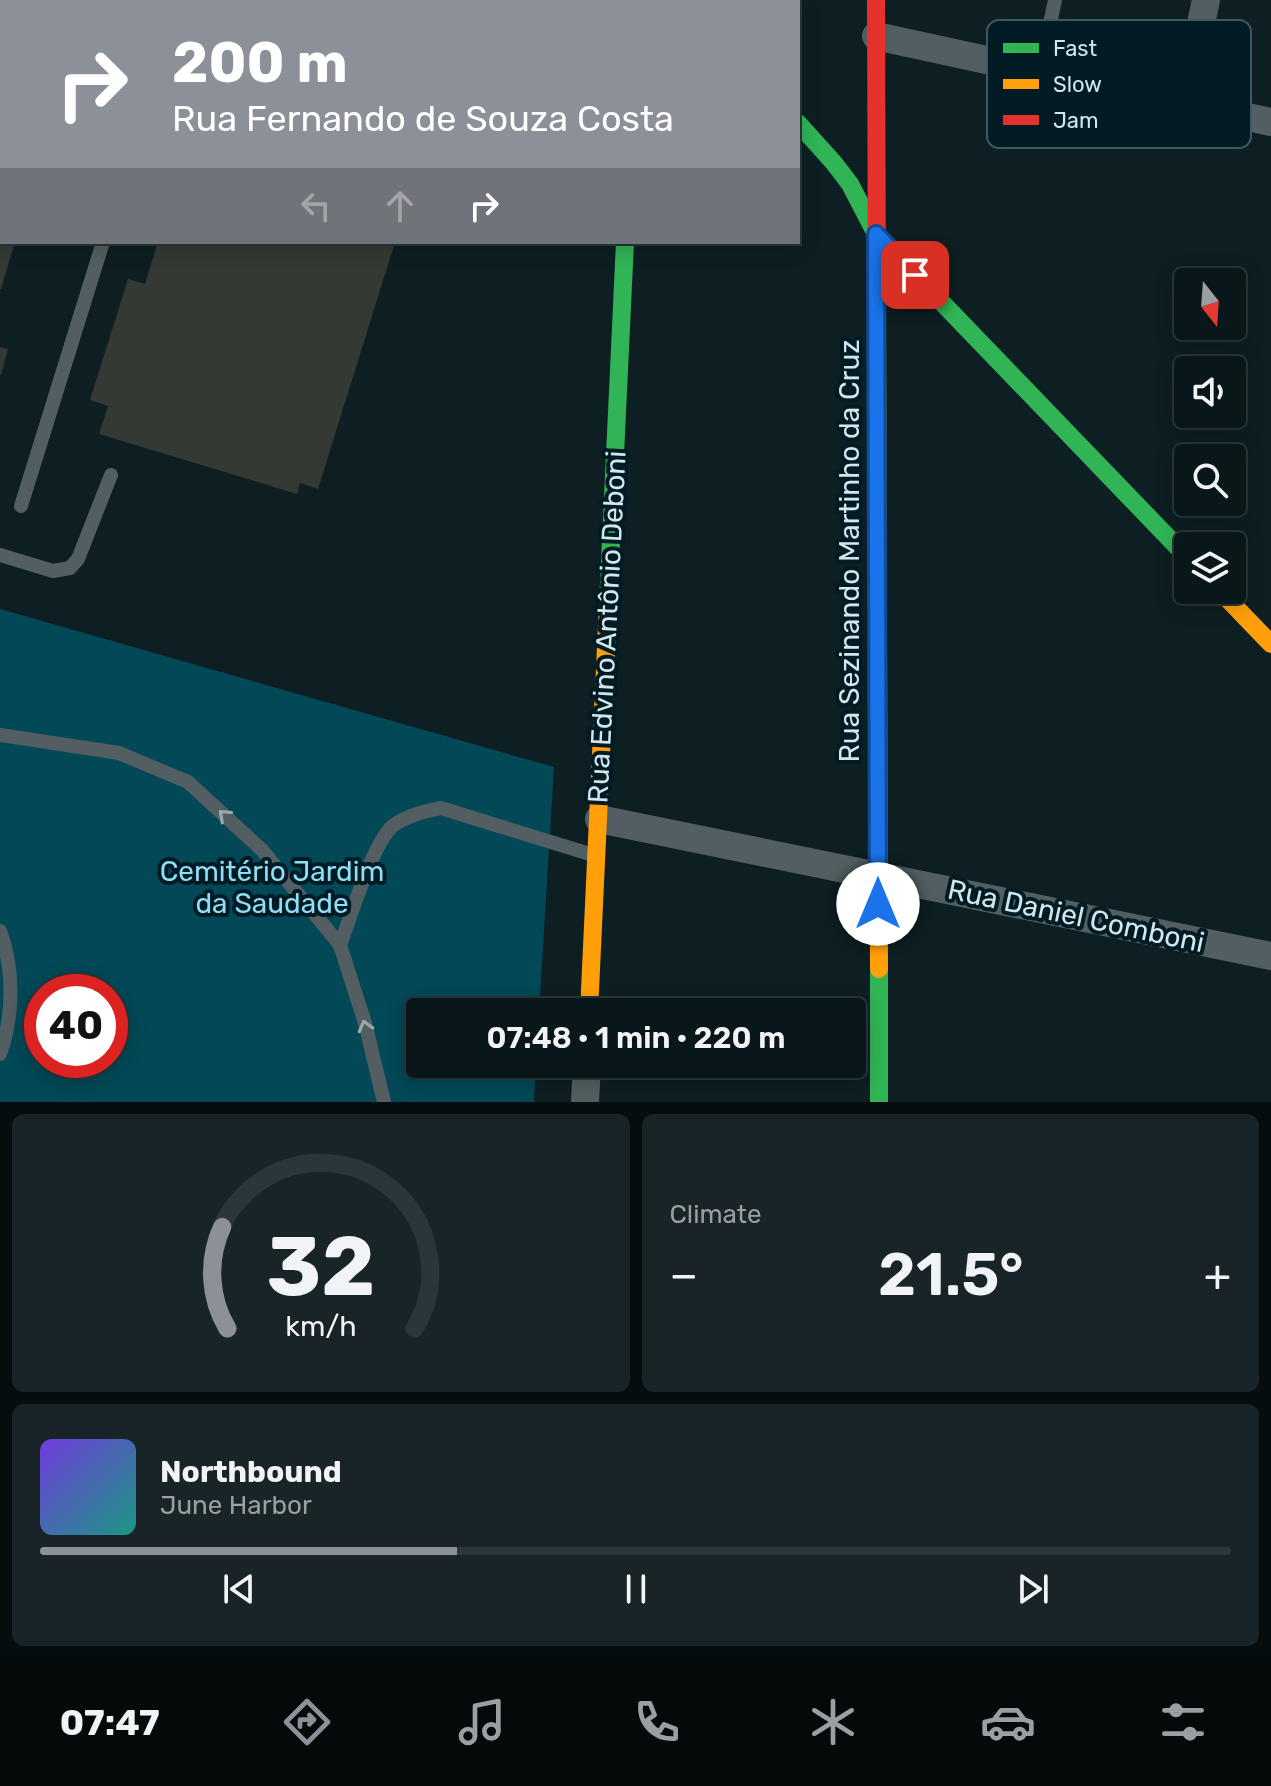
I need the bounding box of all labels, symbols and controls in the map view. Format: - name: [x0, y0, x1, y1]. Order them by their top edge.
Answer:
- legend: [987, 20, 1251, 148]
- text: 200 m: [172, 30, 348, 96]
- icon: right: [40, 32, 144, 136]
- text: Fast: [1053, 35, 1098, 62]
- text: Slow: [1053, 71, 1102, 98]
- text: Rua Fernando de Souza Costa: [172, 97, 674, 140]
- text: Jam: [1053, 107, 1099, 134]
- icon: left: [294, 184, 338, 228]
- icon: ahead: [378, 184, 422, 228]
- icon: right: [462, 184, 506, 228]
- pin: [881, 241, 949, 309]
- icon: arrive: [893, 253, 937, 297]
- north arrow: [1174, 268, 1246, 340]
- map controls: [1174, 268, 1246, 604]
- street label: Rua Sezinando Martinho da Cruz: [833, 340, 866, 762]
- button: sound: [1174, 356, 1246, 428]
- button: search: [1174, 444, 1246, 516]
- street label: Rua Edvino Antônio Deboni: [581, 450, 633, 804]
- button: layers: [1174, 532, 1246, 604]
- one-way arrow: [218, 810, 233, 825]
- park label: Cemitério Jardim da Saudade: [160, 855, 384, 920]
- position arrow: [836, 862, 920, 946]
- street label: Rua Daniel Comboni: [945, 873, 1207, 959]
- speed limit sign: 40: [24, 974, 128, 1078]
- one-way arrow: [358, 1020, 374, 1034]
- text: 07:48 · 1 min · 220 m: [486, 1020, 786, 1056]
- text: Climate: [670, 1199, 762, 1230]
- text: 32: [266, 1217, 375, 1316]
- text: 21.5°: [878, 1239, 1024, 1310]
- text: −: [670, 1249, 698, 1301]
- text: +: [1204, 1249, 1231, 1301]
- text: km/h: [285, 1309, 356, 1343]
- text: Northbound: [160, 1454, 342, 1490]
- text: June Harbor: [160, 1490, 312, 1521]
- icon: previous: [217, 1567, 261, 1611]
- icon: pause: [614, 1567, 658, 1611]
- icon: next: [1011, 1567, 1055, 1611]
- icon: directions: [279, 1694, 335, 1750]
- icon: music: [454, 1694, 510, 1750]
- icon: phone: [629, 1694, 685, 1750]
- icon: climate: [805, 1694, 861, 1750]
- icon: car: [980, 1694, 1036, 1750]
- icon: filters: [1155, 1694, 1211, 1750]
- text: 07:47: [60, 1701, 160, 1744]

